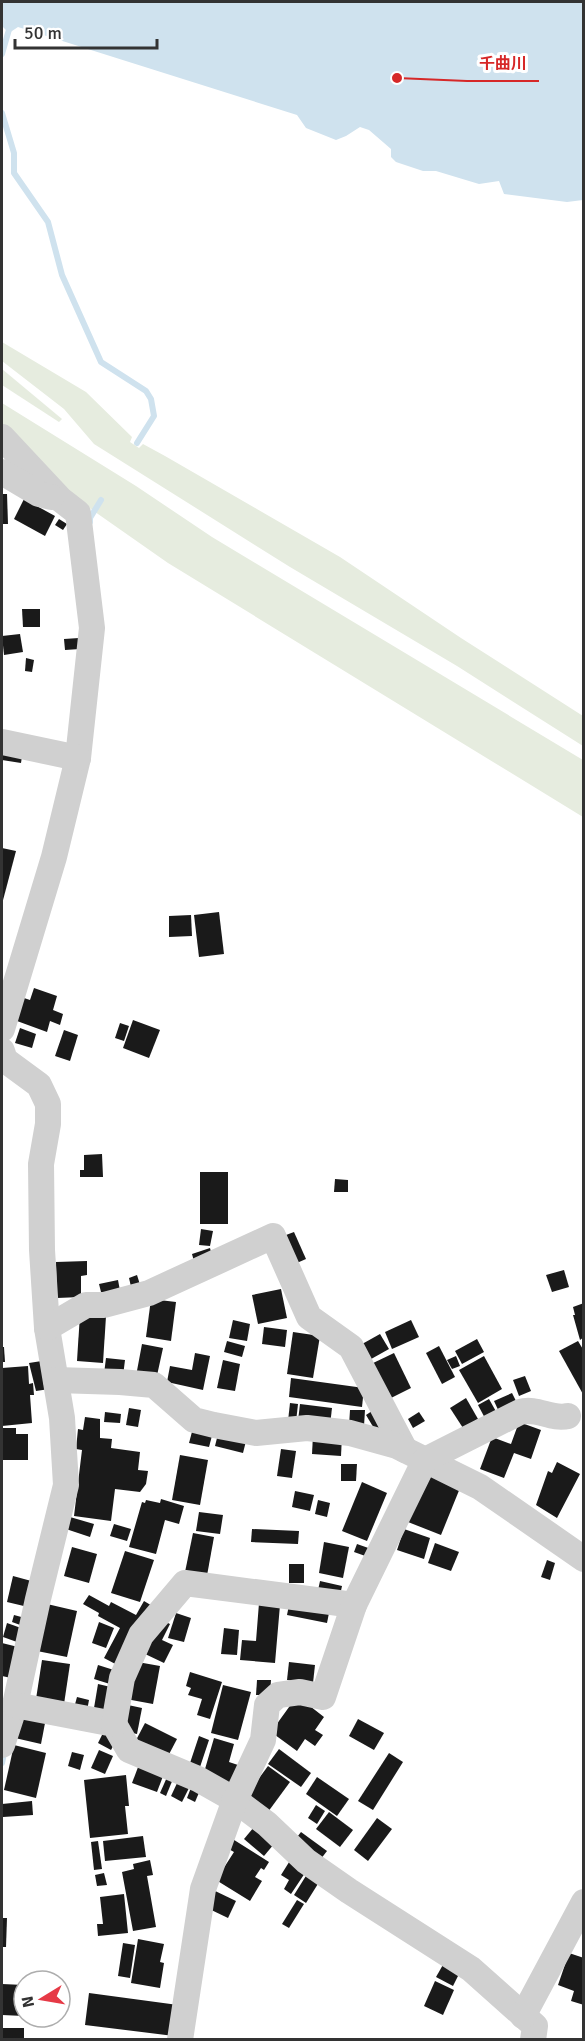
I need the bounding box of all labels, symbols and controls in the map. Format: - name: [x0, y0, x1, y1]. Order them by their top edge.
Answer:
- scale bar: [15, 12, 158, 50]
- text: 50 m: [24, 22, 62, 44]
- callout: 千曲川: [467, 47, 539, 81]
- text: 千曲川: [479, 54, 527, 74]
- north arrow: [12, 1969, 72, 2029]
- text: N: [17, 1994, 39, 2009]

